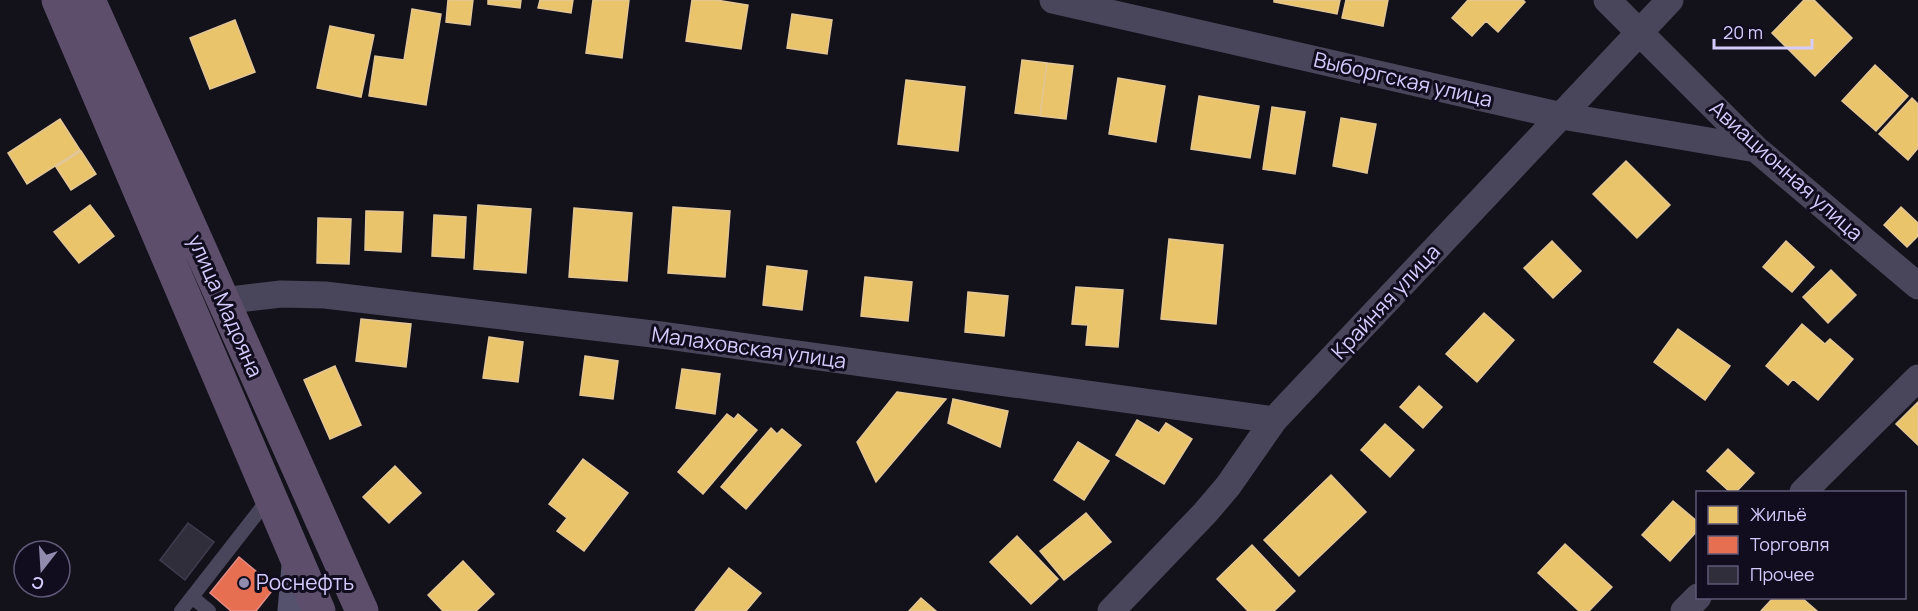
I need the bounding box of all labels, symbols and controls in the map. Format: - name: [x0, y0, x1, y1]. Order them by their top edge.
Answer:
- scale bar: [1714, 12, 1812, 50]
- text: 20 m: [1723, 20, 1763, 44]
- street label: Выборгская улица: [1311, 45, 1495, 113]
- street label: Авиационная улица: [1704, 94, 1869, 247]
- street label: улица Мадояна: [182, 230, 270, 381]
- street label: Крайняя улица: [1325, 238, 1446, 365]
- street label: Малаховская улица: [650, 319, 848, 375]
- legend: [1696, 491, 1906, 599]
- text: Жильё: [1750, 502, 1807, 526]
- text: Торговля: [1750, 532, 1829, 556]
- north arrow: [12, 539, 72, 599]
- text: Прочее: [1750, 562, 1815, 586]
- place label: Роснефть: [256, 568, 354, 596]
- text: С: [29, 571, 46, 596]
- marker: Роснефть: [237, 576, 251, 590]

